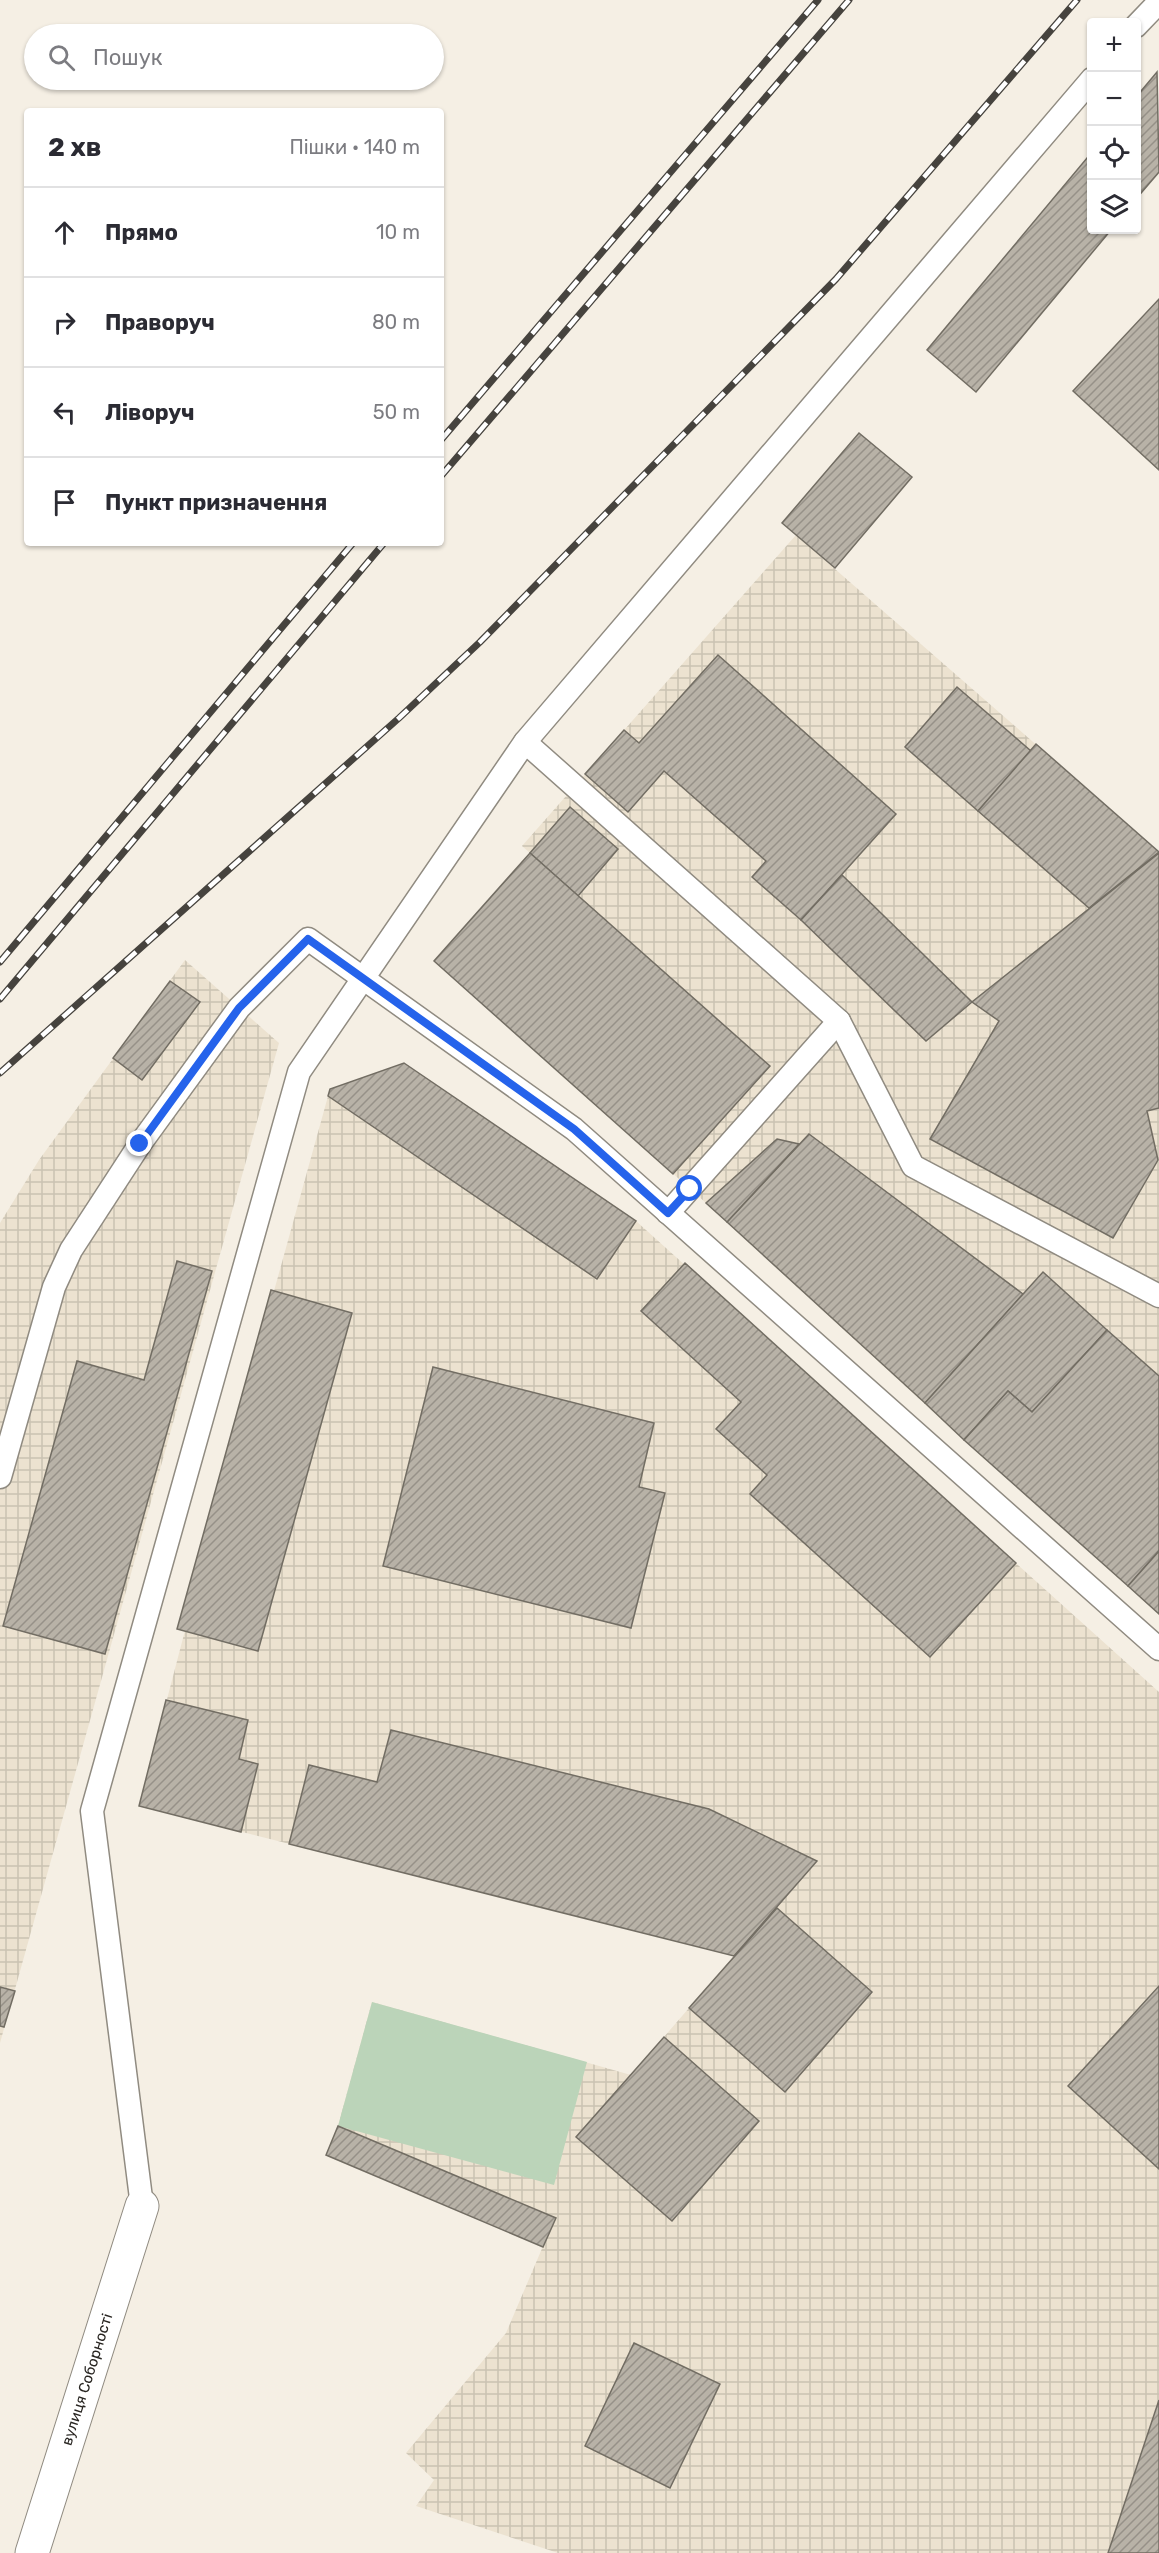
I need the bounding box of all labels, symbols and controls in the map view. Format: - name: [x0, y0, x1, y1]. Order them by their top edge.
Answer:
- map controls: [1087, 18, 1141, 234]
- button: +: [1087, 18, 1141, 72]
- search box: [24, 24, 444, 90]
- icon: search: [45, 41, 78, 74]
- text: Пошук: [93, 44, 163, 71]
- button: −: [1087, 72, 1141, 126]
- button: locate: [1087, 126, 1141, 180]
- text: 2 хв: [48, 132, 101, 163]
- text: Пішки · 140 m: [289, 135, 420, 159]
- button: layers: [1087, 180, 1141, 234]
- icon: ahead: [48, 216, 81, 249]
- text: Прямо: [105, 219, 178, 246]
- text: 10 m: [376, 220, 420, 244]
- icon: right: [48, 306, 81, 339]
- text: Праворуч: [105, 309, 215, 336]
- text: 80 m: [372, 310, 420, 334]
- icon: left: [48, 396, 81, 429]
- text: Ліворуч: [105, 399, 195, 426]
- text: 50 m: [373, 400, 420, 424]
- icon: arrive: [48, 486, 81, 519]
- text: Пункт призначення: [105, 489, 327, 516]
- route end: [126, 1130, 152, 1156]
- route start: [676, 1175, 702, 1201]
- street label: вулиця Соборності: [58, 2311, 116, 2448]

